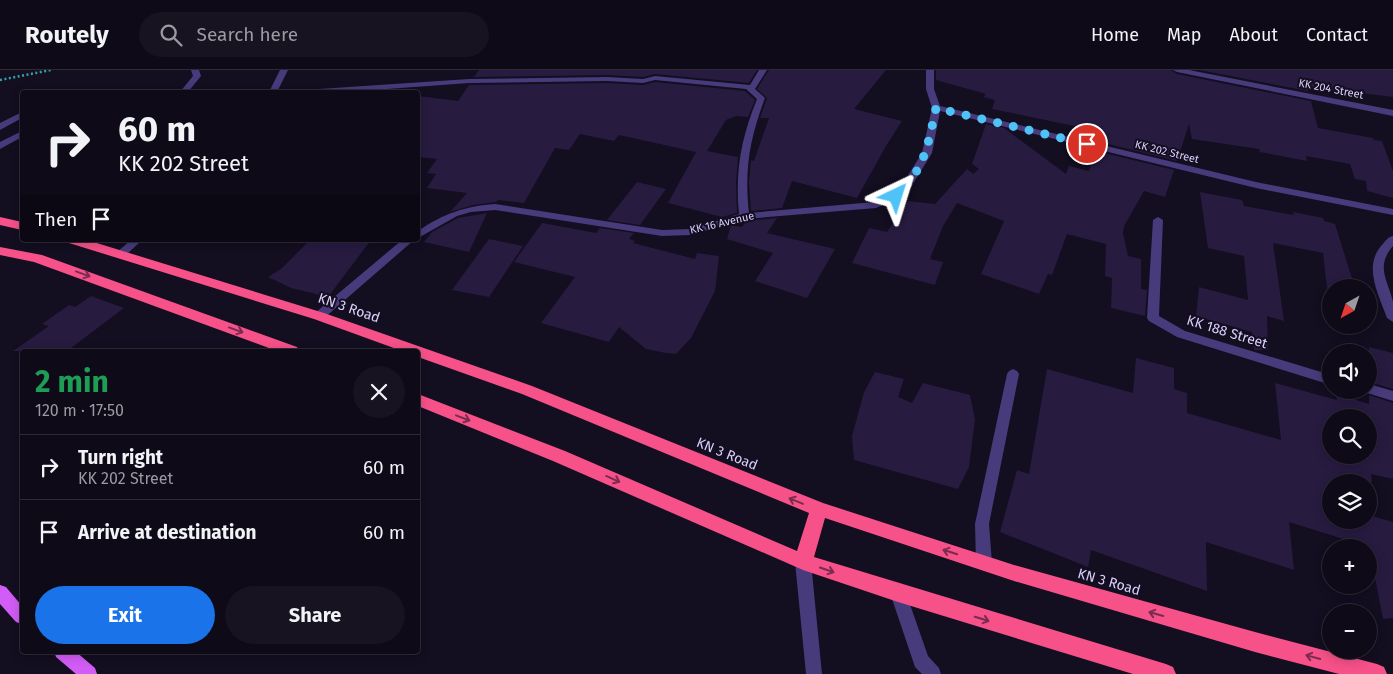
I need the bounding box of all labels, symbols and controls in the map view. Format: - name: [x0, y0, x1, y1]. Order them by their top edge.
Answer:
- search box: [139, 12, 489, 57]
- text: Routely: [25, 21, 109, 49]
- icon: search: [157, 21, 185, 49]
- text: Search here: [197, 23, 298, 46]
- text: Home: [1091, 24, 1139, 46]
- text: Map: [1167, 24, 1201, 46]
- text: About: [1229, 24, 1278, 46]
- text: Contact: [1306, 24, 1368, 46]
- street label: KK 204 Street: [1297, 76, 1365, 102]
- text: 60 m: [118, 108, 196, 150]
- icon: right: [35, 110, 100, 175]
- pin: [1066, 123, 1108, 165]
- icon: arrive: [1073, 130, 1101, 158]
- street label: KK 202 Street: [1134, 138, 1200, 166]
- text: KK 202 Street: [118, 150, 249, 177]
- position arrow: [869, 169, 921, 221]
- icon: arrive: [87, 205, 115, 233]
- text: Then: [35, 208, 77, 231]
- street label: KK 16 Avenue: [688, 209, 756, 237]
- one-way arrow: [75, 270, 90, 279]
- north arrow: [1322, 279, 1378, 334]
- map controls: [1322, 279, 1377, 659]
- street label: KN 3 Road: [316, 289, 382, 327]
- street label: KK 188 Street: [1185, 312, 1270, 353]
- one-way arrow: [228, 325, 243, 335]
- button: sound: [1322, 344, 1377, 399]
- text: 2 min: [35, 364, 109, 400]
- button: close: [353, 366, 405, 418]
- text: 120 m · 17:50: [35, 401, 124, 420]
- button: search: [1322, 409, 1377, 464]
- one-way arrow: [455, 414, 470, 423]
- street label: KN 3 Road: [694, 434, 760, 474]
- text: Turn right: [78, 446, 163, 469]
- icon: right: [35, 453, 63, 481]
- text: 60 m: [363, 456, 405, 479]
- text: KK 202 Street: [78, 469, 173, 488]
- button: layers: [1322, 474, 1377, 529]
- one-way arrow: [605, 475, 620, 485]
- one-way arrow: [789, 495, 804, 505]
- icon: arrive: [35, 518, 63, 546]
- text: Arrive at destination: [78, 521, 257, 544]
- text: 60 m: [363, 521, 405, 544]
- button: +: [1322, 539, 1377, 594]
- one-way arrow: [943, 547, 958, 556]
- street label: KN 3 Road: [1076, 565, 1142, 599]
- one-way arrow: [819, 566, 835, 575]
- button: Exit: [35, 586, 215, 644]
- button: Share: [225, 586, 405, 644]
- button: −: [1322, 604, 1377, 659]
- one-way arrow: [1148, 608, 1164, 618]
- one-way arrow: [974, 614, 990, 624]
- one-way arrow: [1305, 652, 1321, 662]

